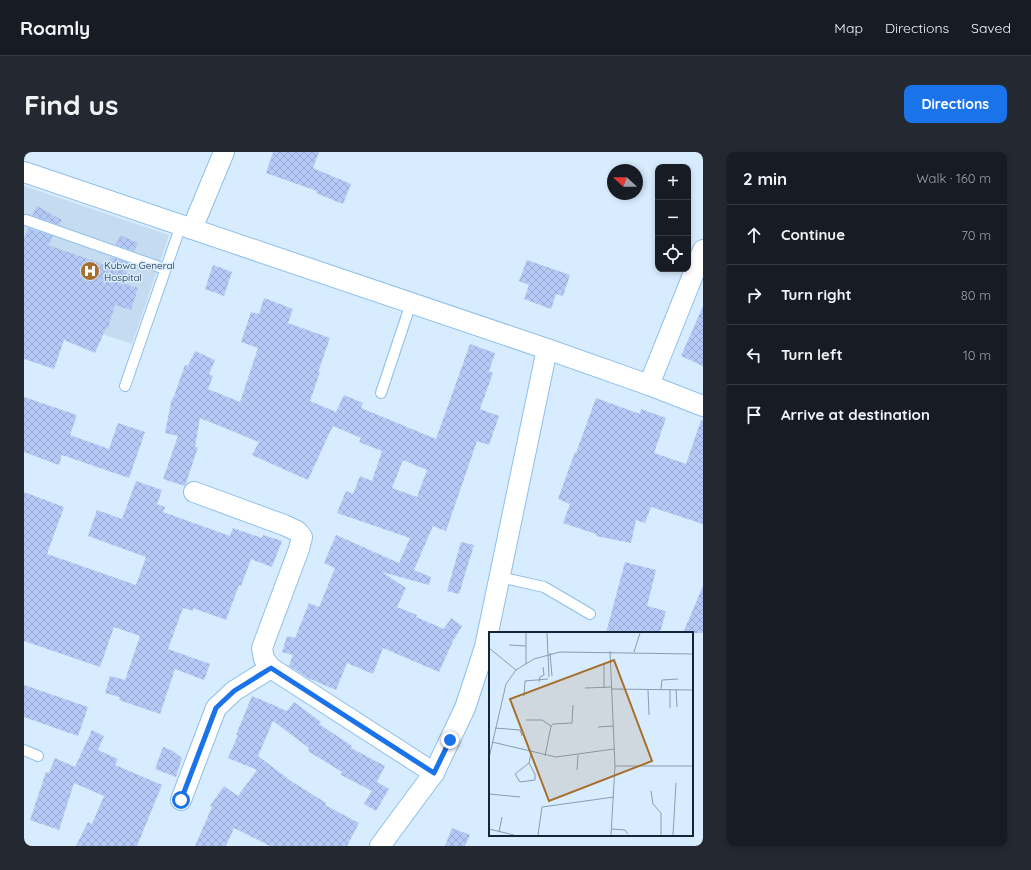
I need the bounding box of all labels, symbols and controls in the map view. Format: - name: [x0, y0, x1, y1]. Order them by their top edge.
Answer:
- text: Roamly: [20, 16, 90, 40]
- text: Map: [834, 19, 863, 37]
- text: Directions: [885, 19, 949, 37]
- text: Saved: [971, 19, 1011, 37]
- button: Directions: [904, 85, 1007, 123]
- text: Find us: [24, 87, 118, 122]
- north arrow: [607, 164, 643, 200]
- map controls: [655, 164, 691, 272]
- button: +: [655, 164, 691, 200]
- text: 2 min: [743, 168, 787, 189]
- text: Walk · 160 m: [916, 170, 991, 186]
- button: −: [655, 200, 691, 236]
- icon: ahead: [743, 224, 765, 246]
- text: Continue: [781, 225, 845, 244]
- text: 70 m: [961, 227, 991, 243]
- button: locate: [655, 236, 691, 272]
- place label: Kubwa General Hospital: [104, 259, 175, 284]
- hospital icon: Kubwa General Hospital: [79, 260, 101, 282]
- icon: right: [743, 284, 765, 306]
- text: Turn right: [781, 285, 852, 304]
- text: 80 m: [961, 287, 991, 303]
- icon: left: [743, 344, 765, 366]
- text: Turn left: [781, 345, 843, 364]
- text: 10 m: [963, 347, 991, 363]
- icon: arrive: [743, 404, 765, 426]
- text: Arrive at destination: [781, 405, 930, 424]
- inset map: [489, 632, 693, 836]
- route end: [441, 731, 459, 749]
- route start: [172, 791, 190, 809]

